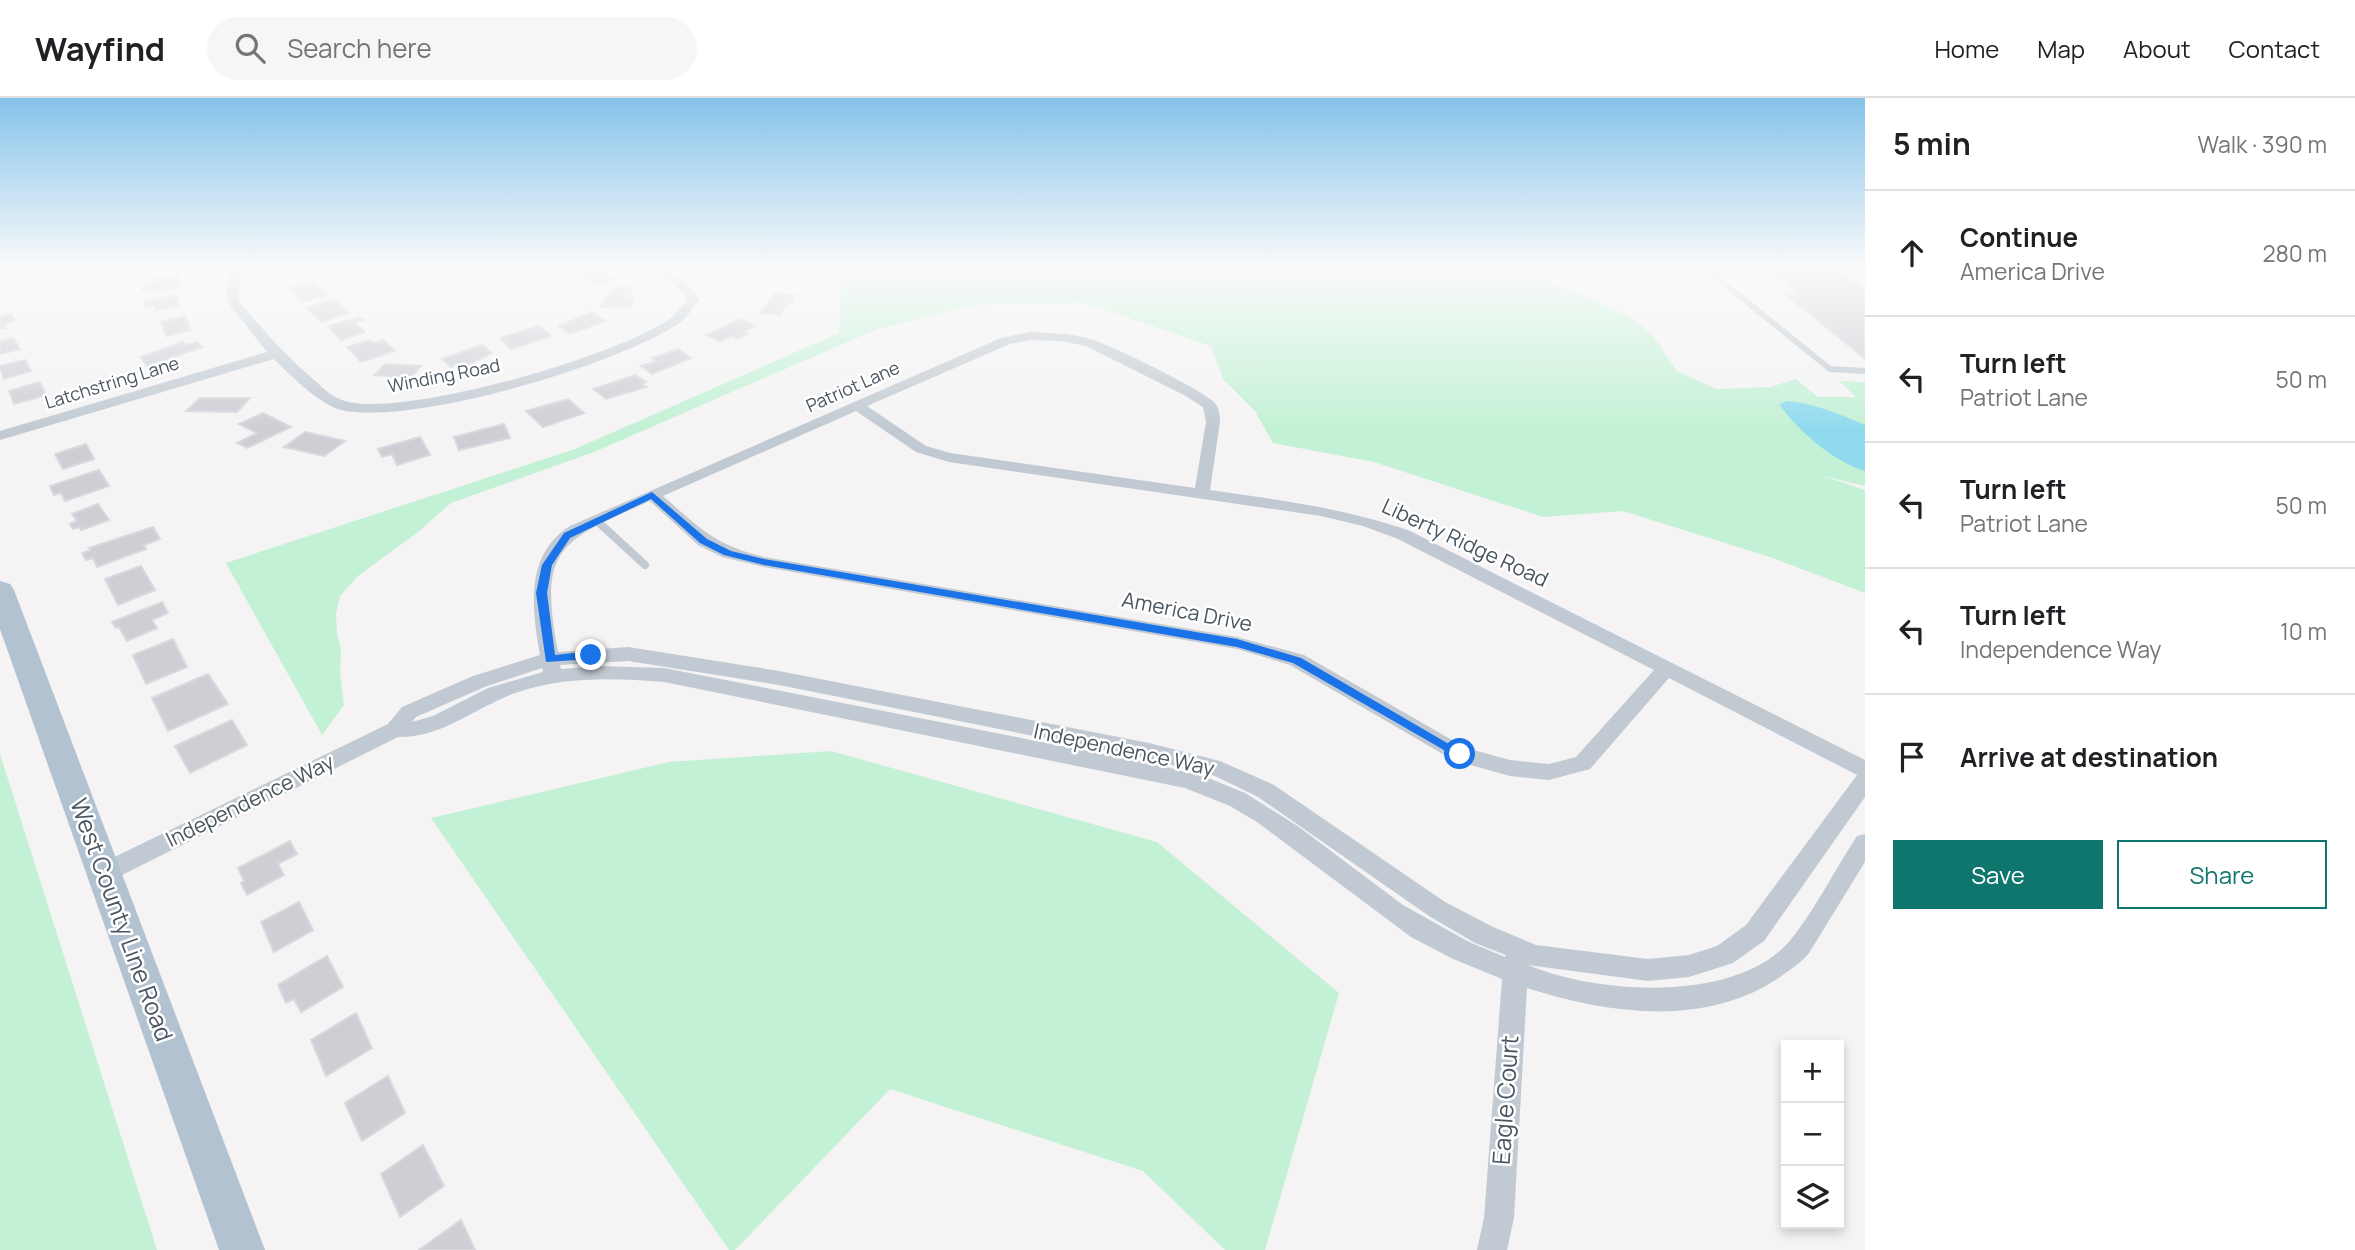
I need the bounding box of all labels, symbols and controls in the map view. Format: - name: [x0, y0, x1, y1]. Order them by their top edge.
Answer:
- search box: [207, 17, 697, 80]
- text: Wayfind: [35, 26, 165, 71]
- icon: search: [231, 29, 269, 67]
- text: Search here: [287, 30, 432, 66]
- text: Home: [1934, 32, 1999, 65]
- text: Map: [2037, 32, 2085, 65]
- text: About: [2123, 32, 2191, 65]
- text: Contact: [2229, 32, 2320, 65]
- text: 5 min: [1893, 123, 1971, 164]
- text: Walk · 390 m: [2197, 128, 2327, 160]
- text: Continue: [1960, 219, 2078, 255]
- icon: ahead: [1893, 234, 1931, 272]
- text: 280 m: [2262, 237, 2327, 269]
- text: America Drive: [1960, 255, 2105, 287]
- text: Turn left: [1960, 345, 2067, 381]
- street label: Latchstring Lane: [42, 350, 182, 414]
- street label: Winding Road: [386, 352, 502, 398]
- street label: Patriot Lane: [802, 355, 903, 417]
- icon: left: [1893, 360, 1931, 398]
- text: 50 m: [2276, 363, 2327, 395]
- text: Patriot Lane: [1960, 381, 2088, 413]
- text: Turn left: [1960, 471, 2067, 507]
- icon: left: [1893, 486, 1931, 524]
- text: 50 m: [2276, 489, 2327, 521]
- street label: Liberty Ridge Road: [1378, 491, 1553, 593]
- text: Patriot Lane: [1960, 507, 2088, 539]
- street label: America Drive: [1120, 585, 1255, 637]
- text: Turn left: [1960, 597, 2067, 633]
- icon: left: [1893, 612, 1931, 650]
- text: 10 m: [2280, 615, 2327, 647]
- text: Independence Way: [1960, 633, 2161, 665]
- route end: [575, 639, 606, 670]
- street label: Independence Way: [1031, 716, 1217, 782]
- route start: [1444, 738, 1475, 769]
- icon: arrive: [1893, 738, 1931, 776]
- text: Arrive at destination: [1960, 739, 2218, 775]
- street label: Independence Way: [161, 747, 338, 853]
- street label: West County Line Road: [63, 793, 182, 1046]
- button: Save: [1893, 840, 2103, 909]
- button: Share: [2117, 840, 2327, 909]
- street label: Eagle Court: [1484, 1034, 1525, 1166]
- map controls: [1781, 1040, 1844, 1229]
- button: +: [1781, 1040, 1844, 1103]
- button: −: [1781, 1103, 1844, 1166]
- button: layers: [1781, 1166, 1844, 1229]

